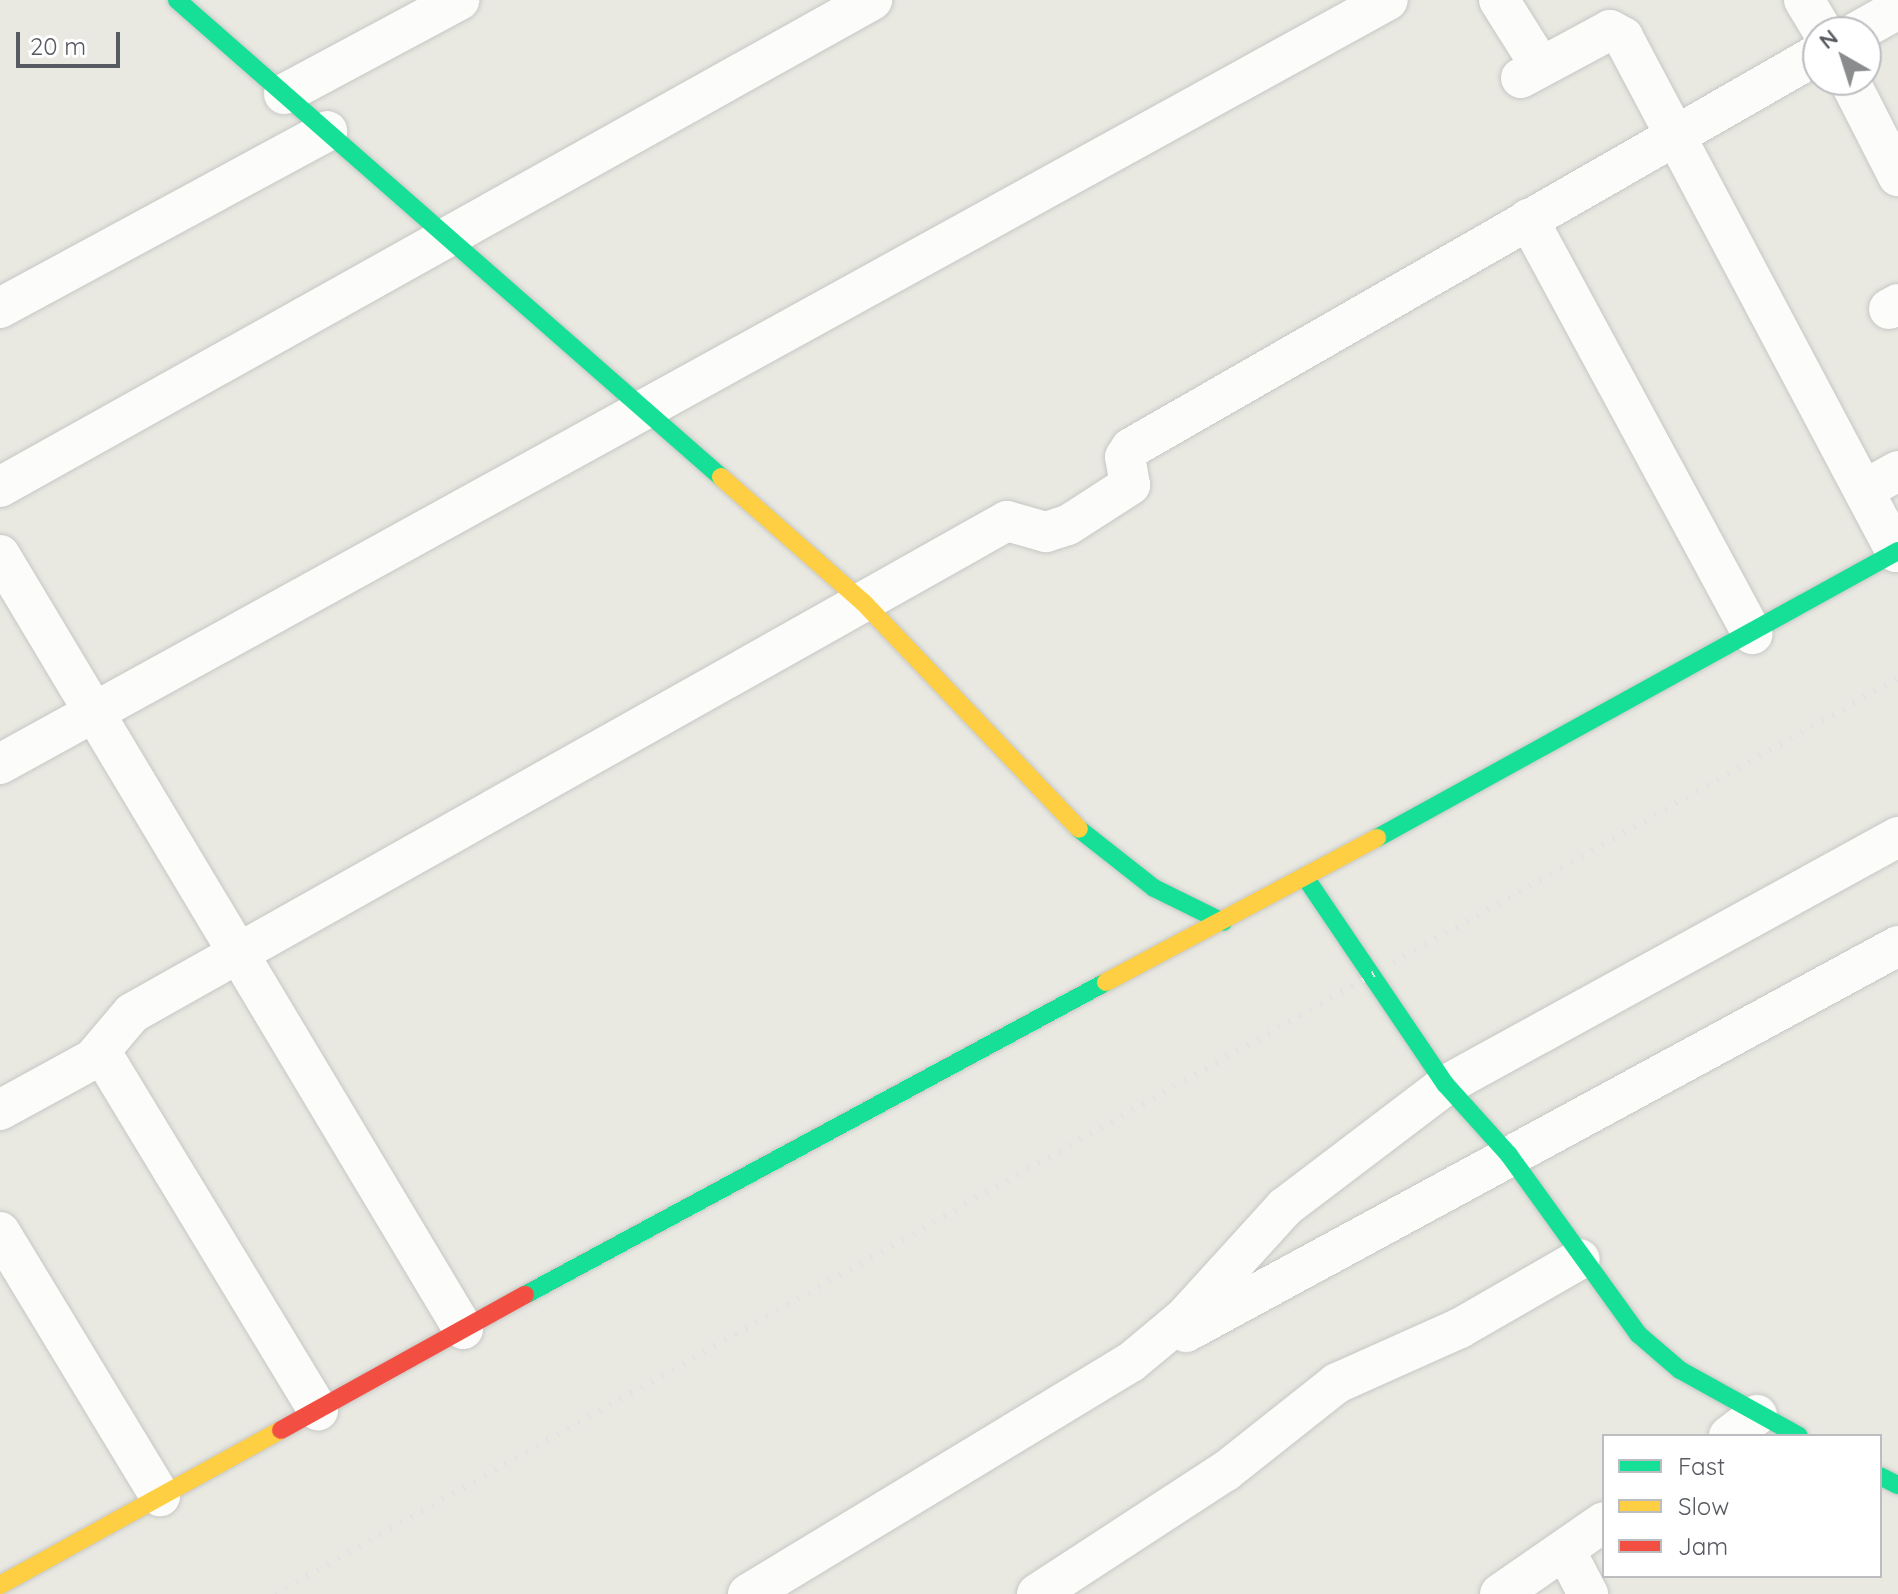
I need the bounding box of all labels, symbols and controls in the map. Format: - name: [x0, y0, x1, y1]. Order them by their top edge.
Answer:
- scale bar: [20, 16, 124, 66]
- north arrow: [1802, 16, 1882, 96]
- text: N: [1813, 23, 1843, 55]
- text: 20 m: [30, 31, 86, 61]
- legend: [1602, 1434, 1882, 1578]
- text: Fast: [1678, 1451, 1725, 1481]
- text: Slow: [1678, 1491, 1729, 1521]
- text: Jam: [1678, 1531, 1728, 1561]

